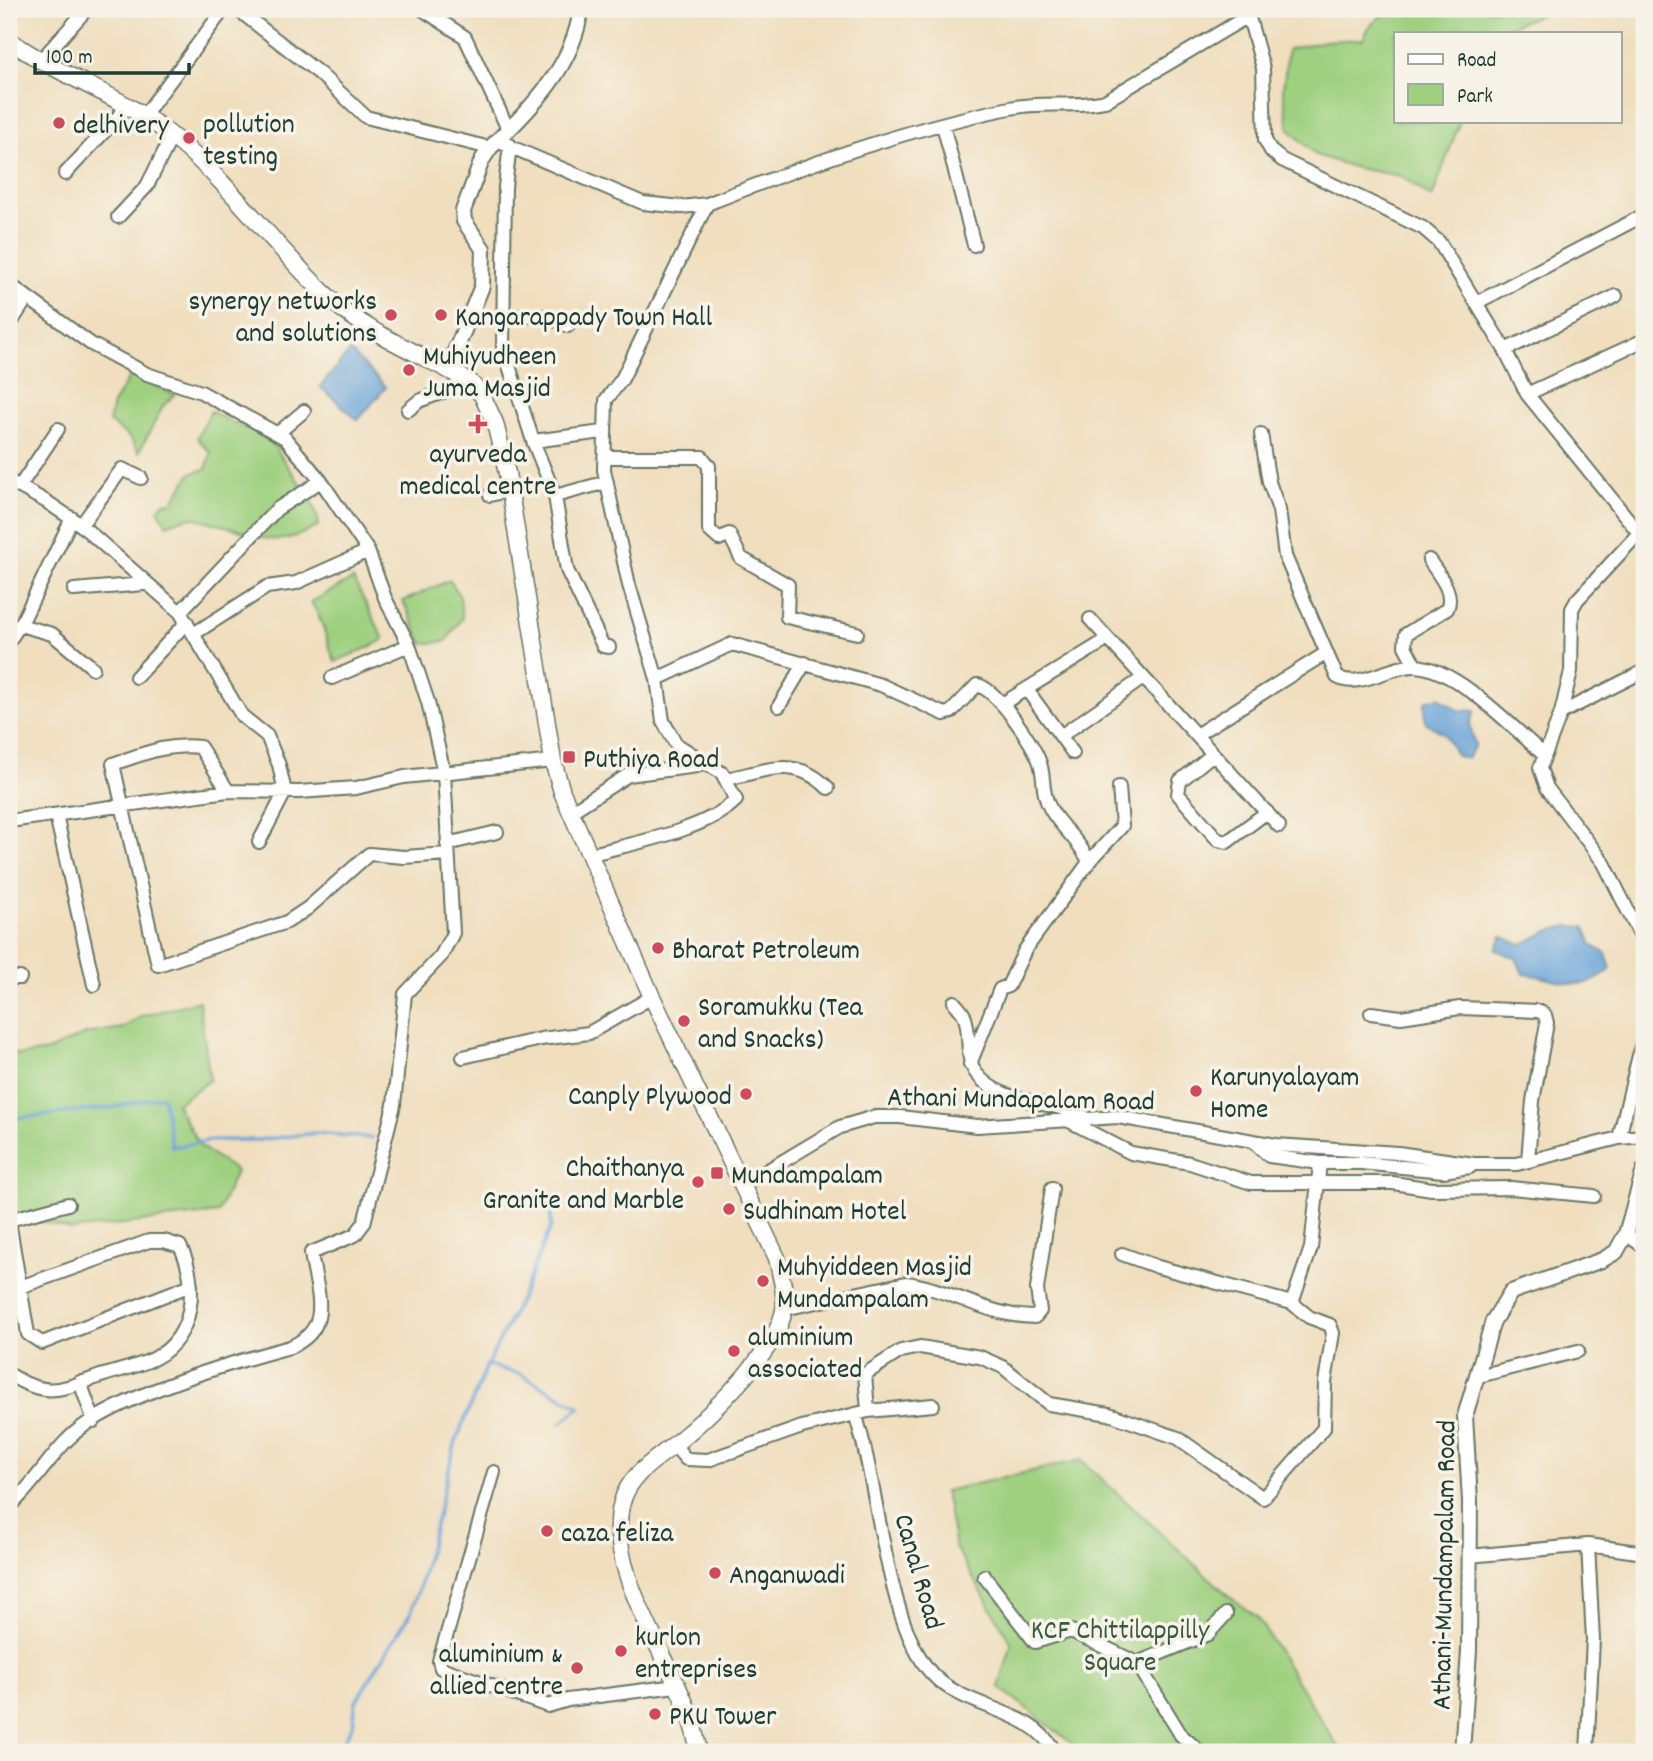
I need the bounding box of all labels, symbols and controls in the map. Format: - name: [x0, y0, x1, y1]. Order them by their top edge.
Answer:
- scale bar: [35, 32, 189, 76]
- legend: [1394, 32, 1622, 122]
- text: 100 m: [46, 44, 93, 74]
- text: Road: [1457, 47, 1496, 77]
- text: Park: [1457, 83, 1493, 113]
- place label: pollution testing: [203, 107, 295, 179]
- place label: delhivery: [73, 108, 169, 148]
- marker: delhivery: [51, 115, 67, 131]
- marker: pollution testing: [181, 130, 197, 146]
- place label: synergy networks and solutions: [188, 284, 377, 356]
- place label: Kangarappady Town Hall: [455, 300, 712, 340]
- marker: synergy networks and solutions: [383, 307, 399, 323]
- marker: Kangarappady Town Hall: [433, 307, 449, 323]
- place label: Muhiyudheen Juma Masjid: [423, 339, 556, 411]
- marker: Muhiyudheen Juma Masjid: [401, 362, 417, 378]
- marker: ayurveda medical centre: [470, 416, 486, 432]
- place label: ayurveda medical centre: [400, 437, 556, 509]
- place label: Puthiya Road: [583, 742, 719, 782]
- marker: Puthiya Road: [561, 749, 577, 765]
- place label: Bharat Petroleum: [672, 933, 860, 973]
- marker: Bharat Petroleum: [650, 940, 666, 956]
- place label: Soramukku (Tea and Snacks): [698, 990, 863, 1062]
- marker: Soramukku (Tea and Snacks): [676, 1013, 692, 1029]
- place label: Karunyalayam Home: [1210, 1060, 1359, 1132]
- place label: Canply Plywood: [568, 1079, 732, 1119]
- street label: Athani Mundapalam Road: [887, 1080, 1155, 1124]
- marker: Karunyalayam Home: [1188, 1083, 1204, 1099]
- marker: Canply Plywood: [738, 1086, 754, 1102]
- place label: Chaithanya Granite and Marble: [483, 1151, 685, 1223]
- place label: Mundampalam: [731, 1158, 883, 1198]
- marker: Mundampalam: [709, 1165, 725, 1181]
- marker: Chaithanya Granite and Marble: [690, 1174, 706, 1190]
- place label: Sudhinam Hotel: [743, 1194, 907, 1234]
- marker: Sudhinam Hotel: [721, 1201, 737, 1217]
- place label: Muhyiddeen Masjid Mundampalam: [777, 1250, 972, 1322]
- marker: Muhyiddeen Masjid Mundampalam: [755, 1273, 771, 1289]
- place label: aluminium associated: [748, 1320, 862, 1392]
- marker: aluminium associated: [726, 1343, 742, 1359]
- street label: Athani-Mundampalam Road: [1424, 1420, 1470, 1710]
- street label: Canal Road: [881, 1510, 952, 1635]
- place label: caza feliza: [561, 1516, 674, 1556]
- marker: caza feliza: [539, 1523, 555, 1539]
- place label: Anganwadi: [729, 1558, 845, 1598]
- marker: Anganwadi: [707, 1565, 723, 1581]
- park label: KCF Chittilappilly Square: [1031, 1613, 1210, 1685]
- place label: kurlon entreprises: [635, 1620, 758, 1692]
- place label: aluminium & allied centre: [430, 1637, 563, 1709]
- marker: kurlon entreprises: [613, 1643, 629, 1659]
- marker: aluminium & allied centre: [569, 1660, 585, 1676]
- place label: PKU Tower: [669, 1699, 777, 1739]
- marker: PKU Tower: [647, 1706, 663, 1722]

